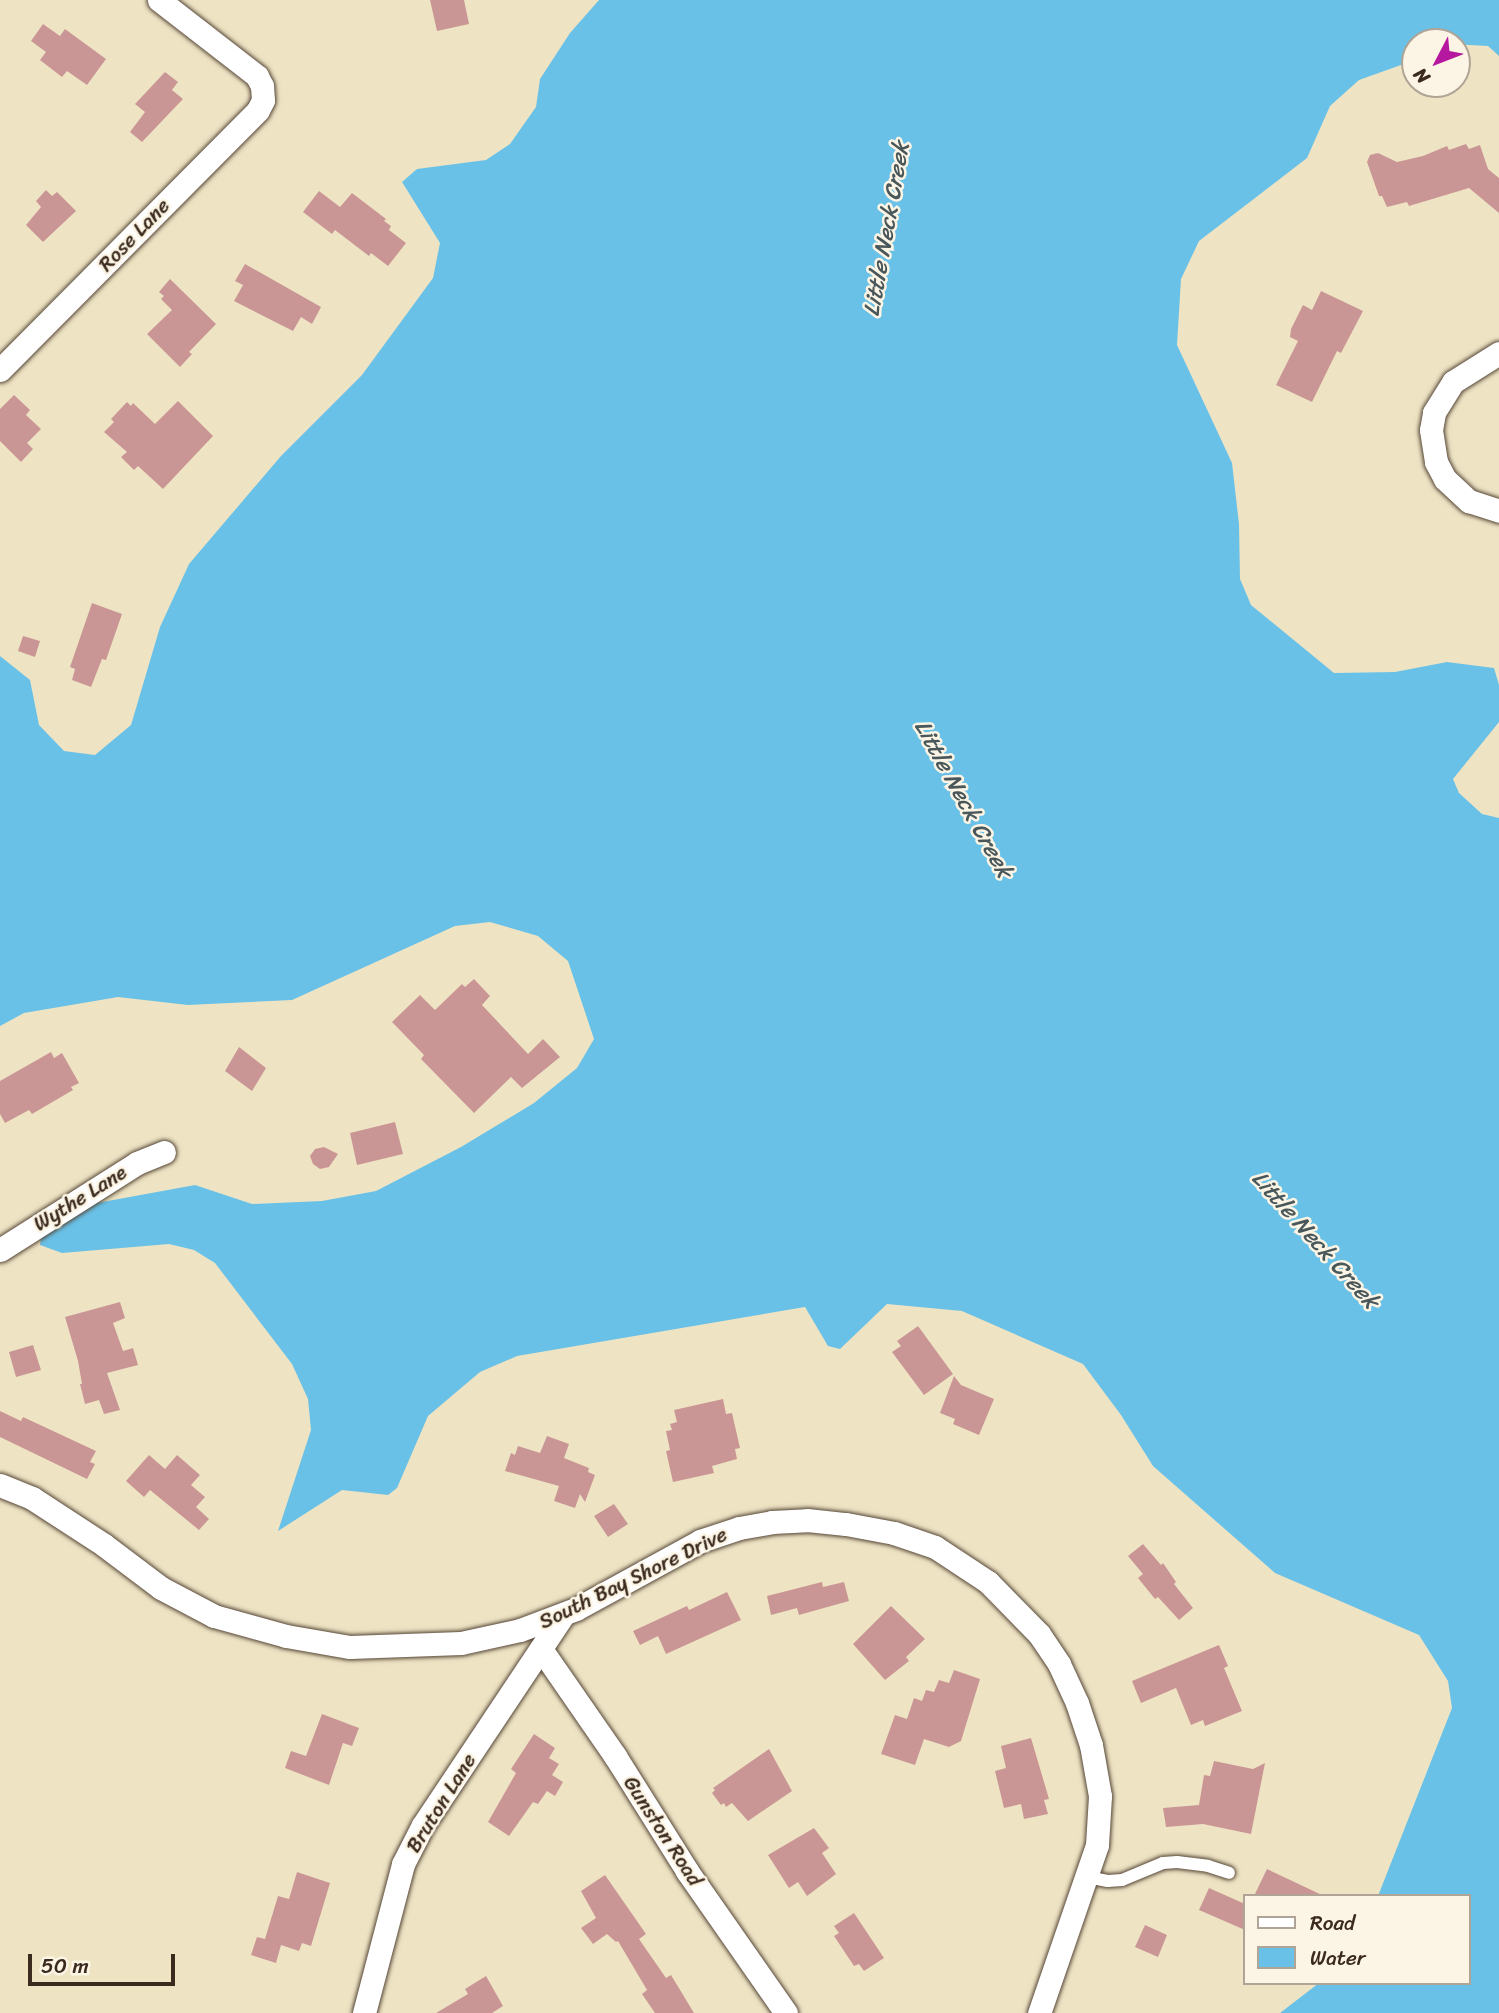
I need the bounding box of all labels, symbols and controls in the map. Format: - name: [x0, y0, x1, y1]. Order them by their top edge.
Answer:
- north arrow: [1401, 28, 1471, 98]
- text: N: [1405, 60, 1438, 92]
- water label: Little Neck Creek: [858, 139, 916, 319]
- street label: Rose Lane: [93, 193, 175, 277]
- water label: Little Neck Creek: [908, 715, 1018, 883]
- street label: Wythe Lane: [28, 1159, 132, 1237]
- water label: Little Neck Creek: [1245, 1165, 1385, 1315]
- street label: South Bay Shore Drive: [534, 1521, 732, 1635]
- street label: Bruton Lane: [401, 1749, 481, 1857]
- street label: Gunston Road: [618, 1771, 708, 1891]
- legend: [1244, 1894, 1471, 1985]
- text: Road: [1310, 1904, 1355, 1942]
- text: Water: [1310, 1939, 1365, 1977]
- scale bar: [32, 1940, 178, 1984]
- text: 50 m: [41, 1947, 89, 1985]

